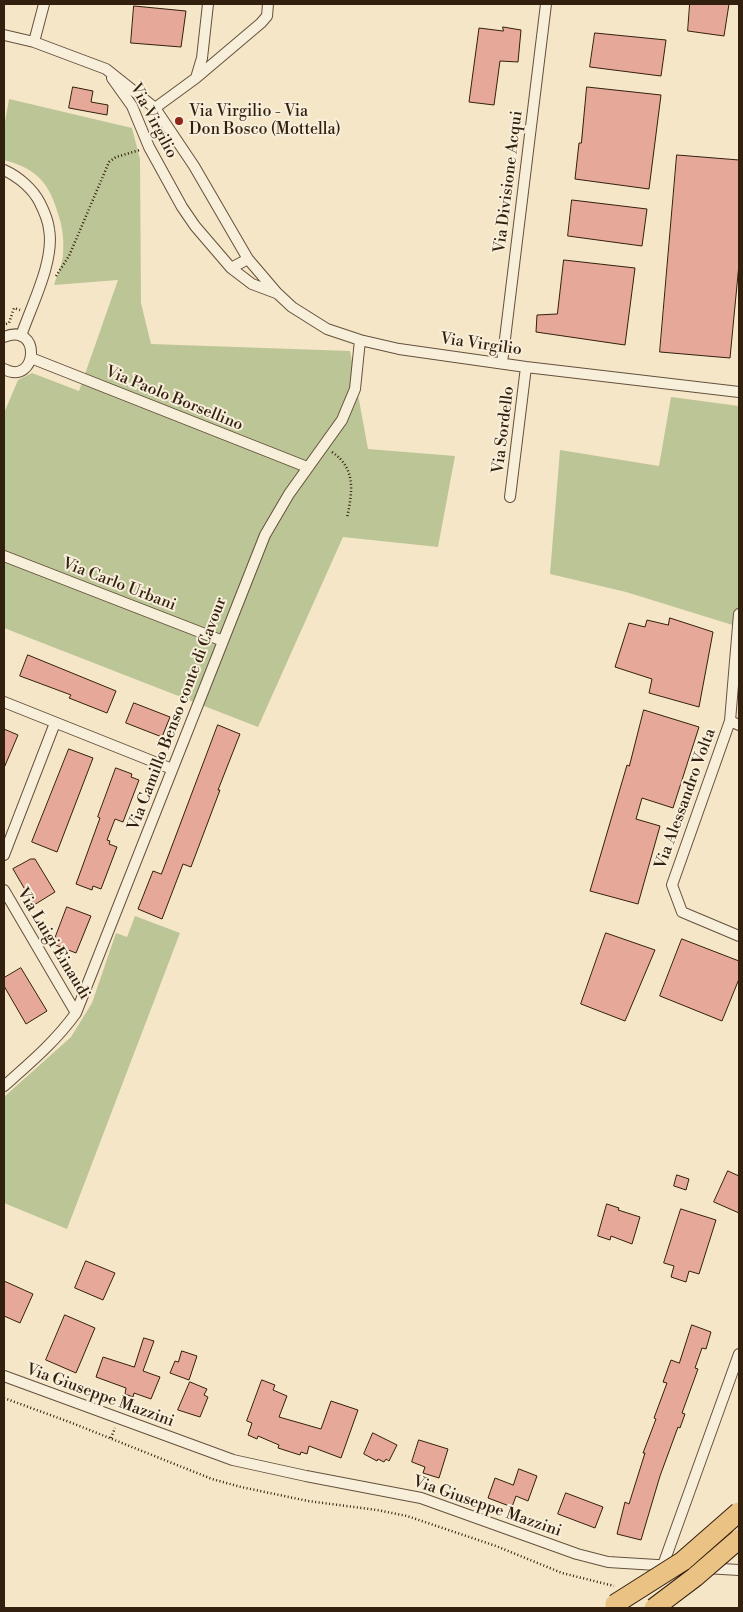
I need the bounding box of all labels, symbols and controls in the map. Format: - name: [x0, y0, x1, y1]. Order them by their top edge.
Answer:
- street label: Via Virgilio: [125, 80, 181, 162]
- place label: Via Virgilio - Via Don Bosco (Mottella): [189, 102, 341, 140]
- street label: Via Divisione Acqui: [491, 110, 527, 254]
- marker: Via Virgilio - Via Don Bosco (Mottella): [173, 115, 185, 127]
- street label: Via Virgilio: [439, 330, 523, 360]
- street label: Via Paolo Borsellino: [102, 363, 246, 435]
- street label: Via Sordello: [489, 385, 519, 475]
- street label: Via Carlo Urbani: [59, 554, 179, 616]
- street label: Via Camillo Benso conte di Cavour: [125, 595, 231, 833]
- street label: Via Alessandro Volta: [652, 726, 720, 872]
- street label: Via Luigi Einaudi: [12, 885, 94, 1003]
- street label: Via Giuseppe Mazzini: [23, 1360, 177, 1432]
- street label: Via Giuseppe Mazzini: [410, 1473, 564, 1541]

